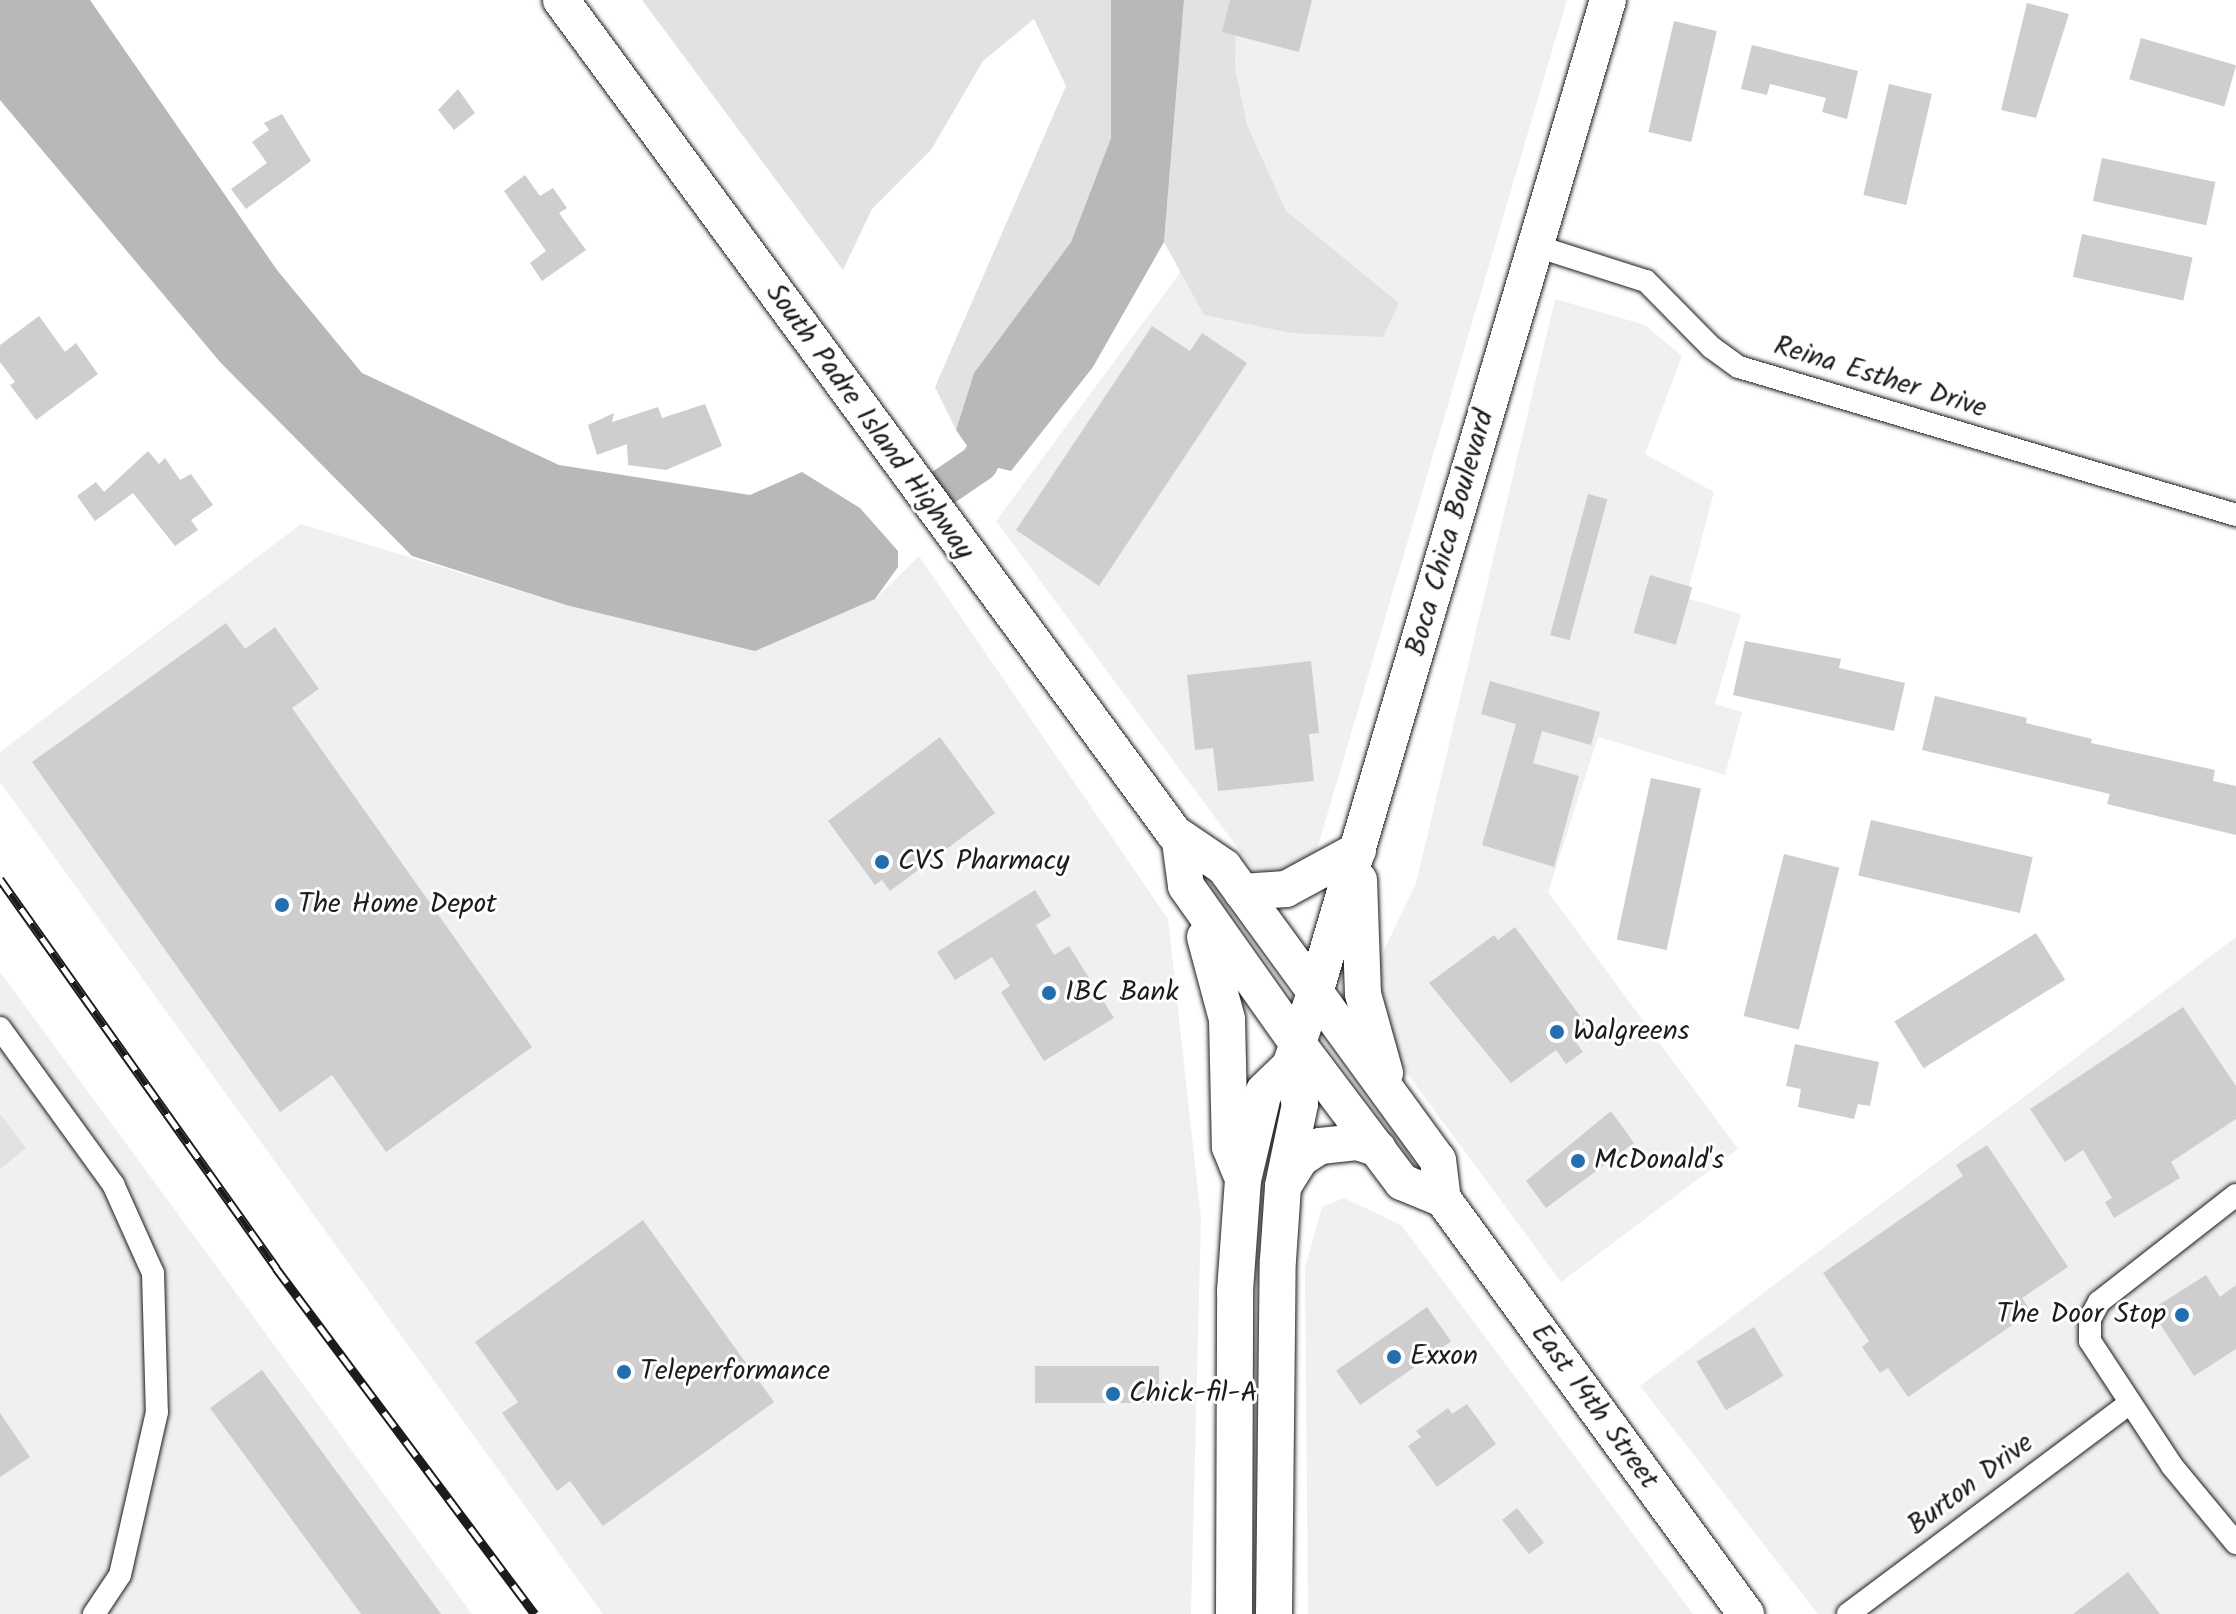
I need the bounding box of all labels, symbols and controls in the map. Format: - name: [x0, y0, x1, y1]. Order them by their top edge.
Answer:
- street label: South Padre Island Highway: [758, 277, 980, 567]
- street label: Reina Esther Drive: [1770, 330, 1990, 426]
- street label: Boca Chica Boulevard: [1400, 406, 1502, 660]
- place label: CVS Pharmacy: [898, 845, 1069, 879]
- marker: CVS Pharmacy: [873, 853, 891, 871]
- place label: The Home Depot: [298, 888, 497, 922]
- marker: The Home Depot: [273, 896, 291, 914]
- place label: IBC Bank: [1065, 976, 1179, 1010]
- marker: IBC Bank: [1040, 984, 1058, 1002]
- place label: Walgreens: [1573, 1015, 1690, 1049]
- marker: Walgreens: [1548, 1023, 1566, 1041]
- place label: McDonald's: [1594, 1144, 1724, 1178]
- marker: McDonald's: [1569, 1152, 1587, 1170]
- place label: The Door Stop: [1996, 1298, 2166, 1332]
- marker: The Door Stop: [2173, 1306, 2191, 1324]
- street label: East 14th Street: [1523, 1318, 1665, 1496]
- place label: Exxon: [1410, 1340, 1478, 1374]
- marker: Exxon: [1385, 1348, 1403, 1366]
- place label: Teleperformance: [640, 1355, 830, 1389]
- marker: Teleperformance: [615, 1363, 633, 1381]
- place label: Chick-fil-A: [1129, 1377, 1257, 1411]
- marker: Chick-fil-A: [1104, 1385, 1122, 1403]
- street label: Burton Drive: [1902, 1427, 2040, 1543]

